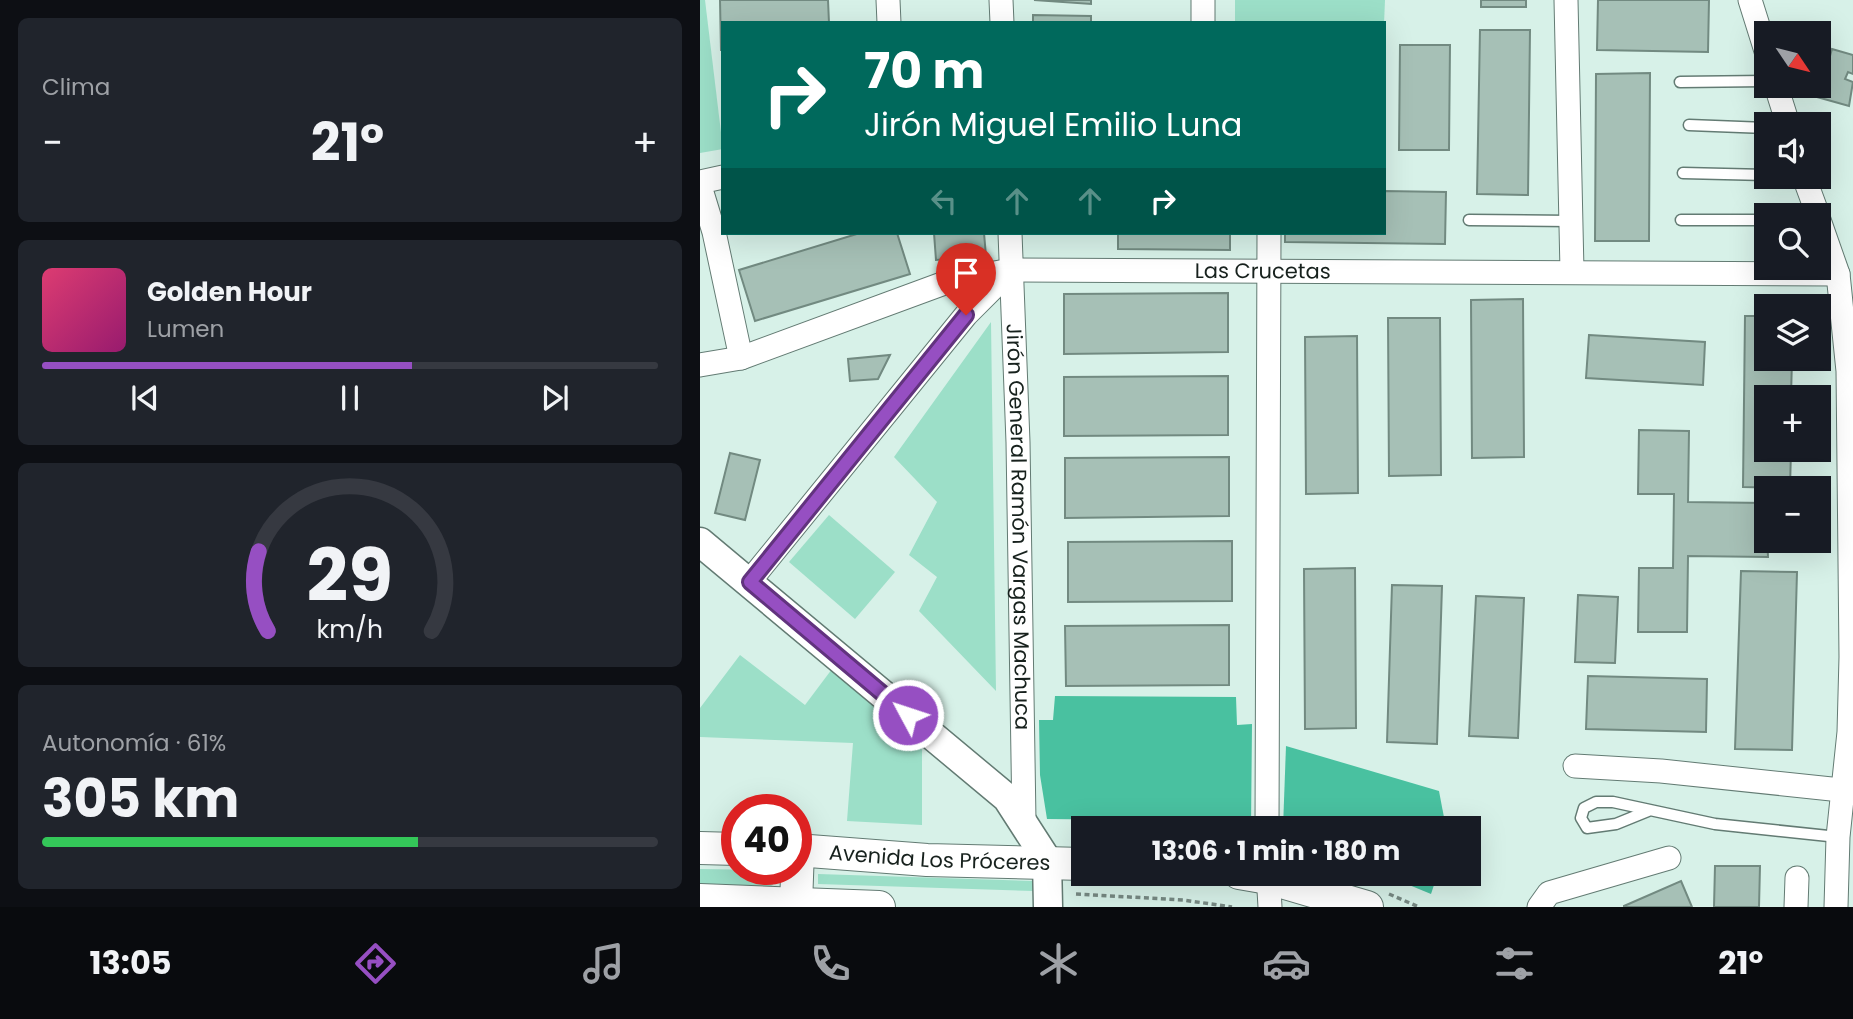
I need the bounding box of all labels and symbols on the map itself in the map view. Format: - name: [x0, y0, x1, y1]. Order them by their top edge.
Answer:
- north arrow: [1754, 21, 1830, 98]
- pin: [936, 243, 996, 315]
- street label: Las Crucetas: [1195, 256, 1331, 286]
- street label: Jirón General Ramón Vargas Machuca: [999, 323, 1038, 730]
- position arrow: [871, 678, 945, 752]
- speed limit sign: 40: [721, 794, 812, 885]
- street label: Avenida Los Próceres: [828, 838, 1051, 877]

